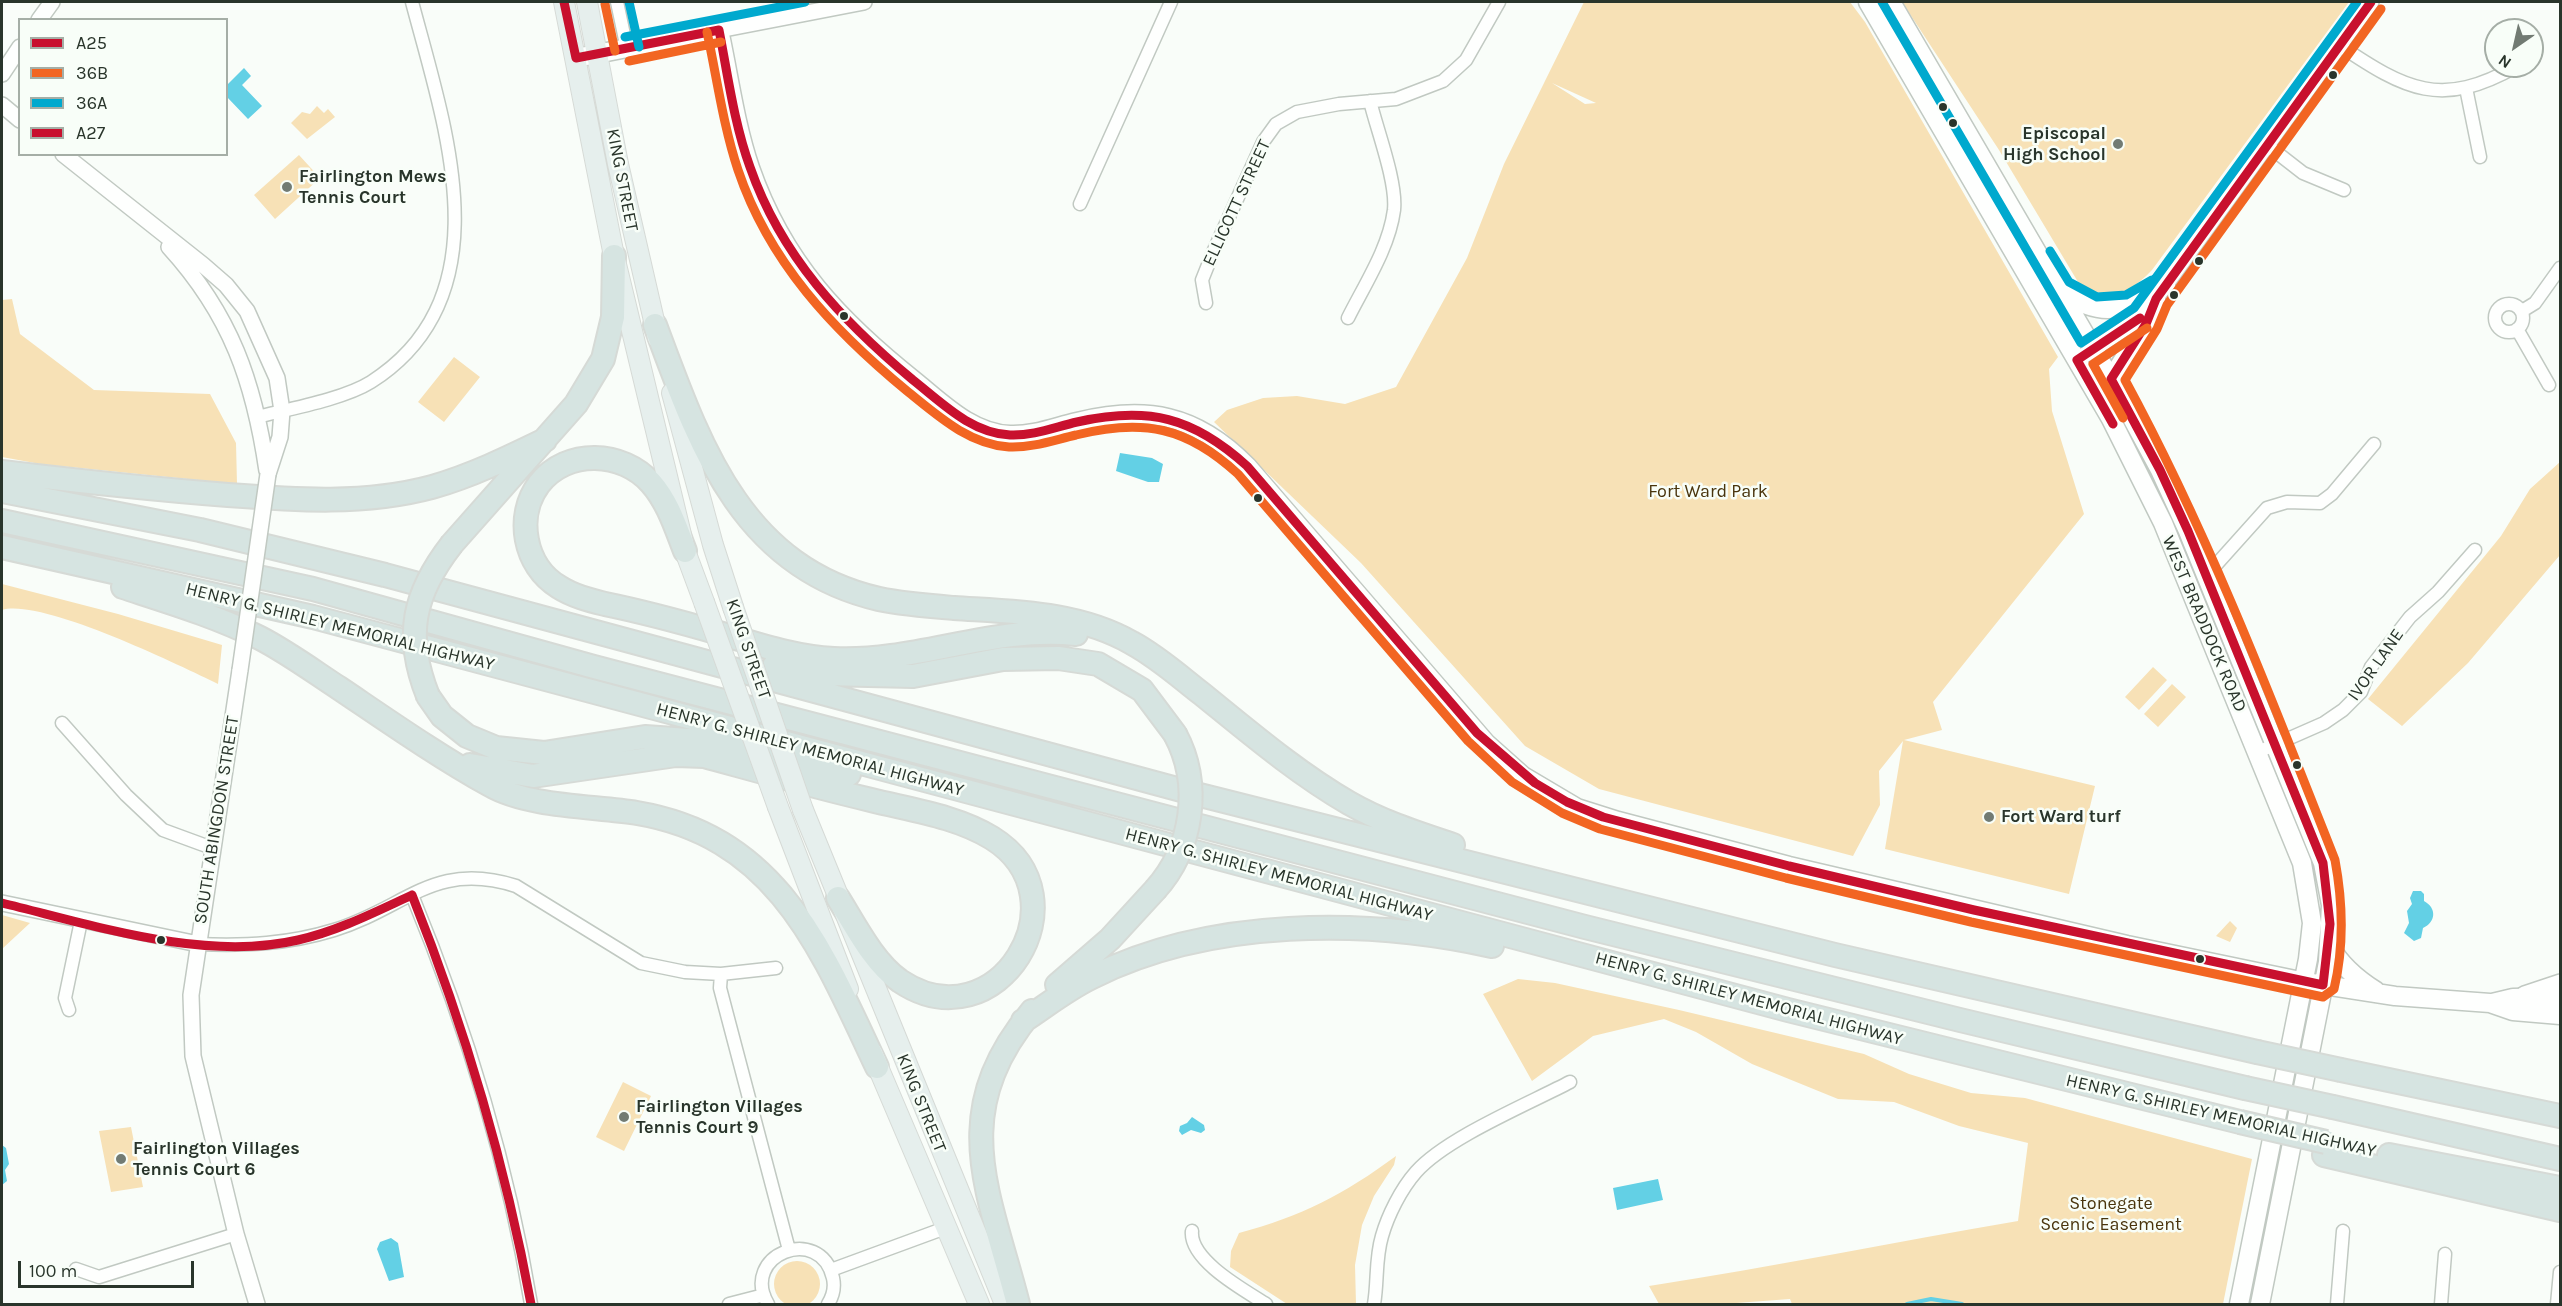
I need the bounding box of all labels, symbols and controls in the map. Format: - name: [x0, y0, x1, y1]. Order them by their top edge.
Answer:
- legend: [18, 18, 228, 156]
- north arrow: [2484, 18, 2544, 78]
- text: A25: [76, 32, 107, 54]
- text: N: [2495, 51, 2515, 73]
- text: 36B: [76, 62, 108, 84]
- unlabelled marker: [2327, 69, 2339, 81]
- text: 36A: [76, 92, 107, 114]
- unlabelled marker: [1937, 101, 1949, 113]
- unlabelled marker: [1947, 117, 1959, 129]
- text: A27: [76, 122, 105, 144]
- place label: Episcopal High School: [2003, 123, 2106, 166]
- street label: KING STREET: [601, 127, 643, 233]
- street label: ELLICOTT STREET: [1198, 136, 1276, 270]
- marker: Episcopal High School: [2111, 137, 2125, 151]
- place label: Fairlington Mews Tennis Court: [299, 166, 446, 208]
- marker: Fairlington Mews Tennis Court: [280, 180, 294, 194]
- unlabelled marker: [2193, 255, 2205, 267]
- unlabelled marker: [2168, 289, 2180, 301]
- unlabelled marker: [838, 310, 850, 322]
- park label: Fort Ward Park: [1648, 481, 1768, 503]
- unlabelled marker: [1252, 492, 1264, 504]
- street label: WEST BRADDOCK ROAD: [2157, 533, 2251, 715]
- street label: HENRY G. SHIRLEY MEMORIAL HIGHWAY: [183, 578, 497, 676]
- street label: KING STREET: [721, 596, 775, 702]
- street label: IVOR LANE: [2343, 625, 2409, 705]
- street label: HENRY G. SHIRLEY MEMORIAL HIGHWAY: [654, 698, 966, 802]
- street label: SOUTH ABINGDON STREET: [190, 714, 244, 926]
- unlabelled marker: [2291, 759, 2303, 771]
- place label: Fort Ward turf: [2001, 806, 2121, 828]
- marker: Fort Ward turf: [1982, 810, 1996, 824]
- street label: HENRY G. SHIRLEY MEMORIAL HIGHWAY: [1123, 823, 1435, 927]
- unlabelled marker: [155, 934, 167, 946]
- street label: HENRY G. SHIRLEY MEMORIAL HIGHWAY: [1593, 947, 1905, 1051]
- unlabelled marker: [2194, 953, 2206, 965]
- street label: KING STREET: [891, 1051, 951, 1155]
- street label: HENRY G. SHIRLEY MEMORIAL HIGHWAY: [2064, 1070, 2378, 1162]
- place label: Fairlington Villages Tennis Court 9: [636, 1096, 803, 1138]
- marker: Fairlington Villages Tennis Court 9: [617, 1110, 631, 1124]
- place label: Fairlington Villages Tennis Court 6: [133, 1138, 300, 1180]
- marker: Fairlington Villages Tennis Court 6: [114, 1152, 128, 1166]
- park label: Stonegate Scenic Easement: [2040, 1193, 2182, 1236]
- scale bar: [21, 1249, 196, 1287]
- text: 100 m: [29, 1260, 77, 1282]

